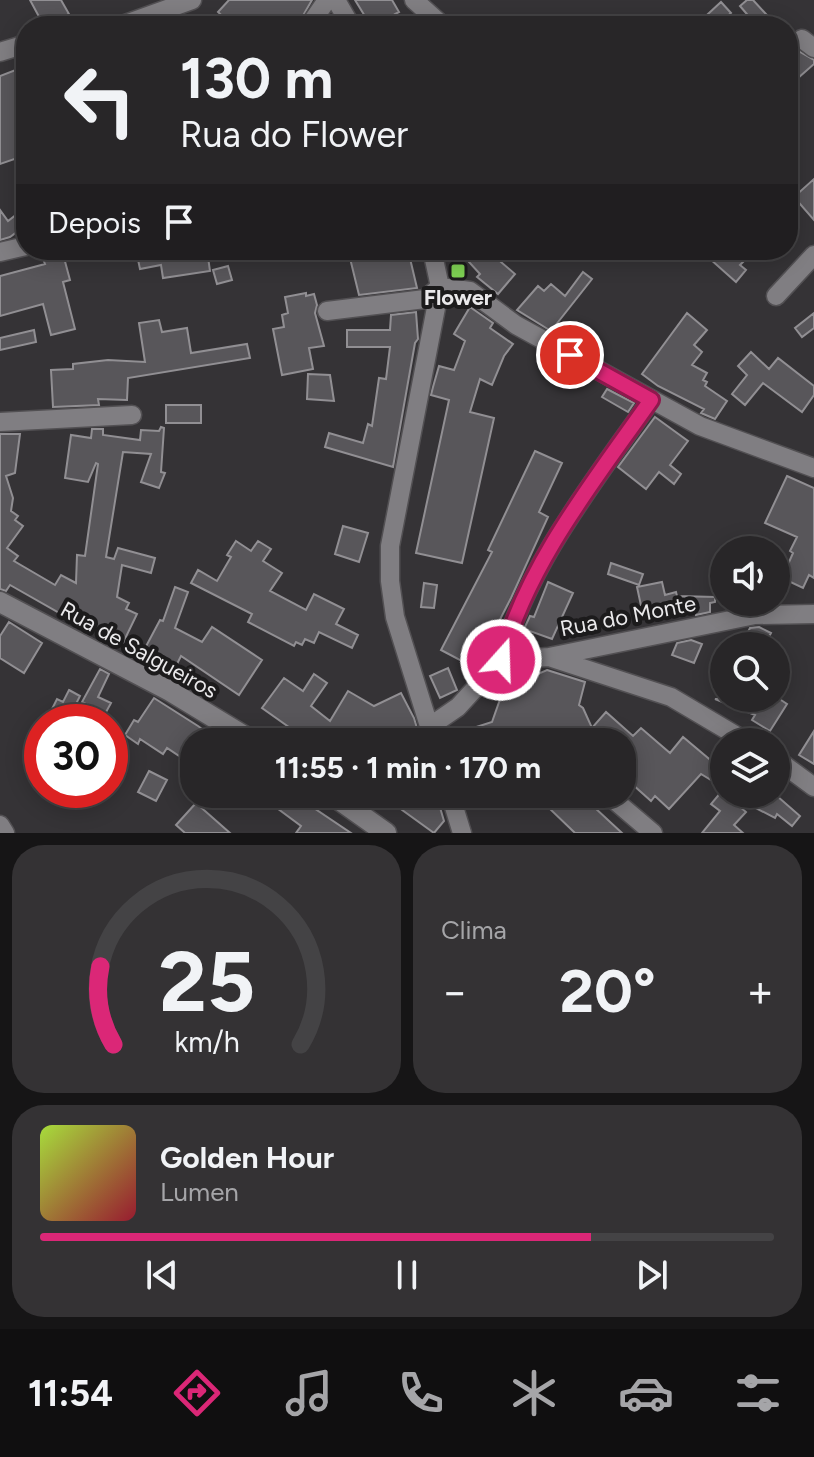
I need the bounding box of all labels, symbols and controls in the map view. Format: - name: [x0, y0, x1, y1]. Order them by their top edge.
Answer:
- text: 130 m: [180, 45, 333, 112]
- icon: left: [48, 48, 152, 152]
- text: Rua do Flower: [180, 113, 408, 156]
- icon: arrive: [157, 200, 201, 244]
- text: Depois: [48, 204, 141, 241]
- marker: Flower: [449, 262, 467, 280]
- place label: Flower: [424, 284, 493, 311]
- pin: [536, 321, 604, 389]
- icon: arrive: [548, 333, 592, 377]
- map controls: [710, 536, 790, 808]
- button: sound: [710, 536, 790, 616]
- street label: Rua do Monte: [558, 590, 698, 642]
- street label: Rua de Salgueiros: [56, 596, 222, 704]
- position arrow: [459, 618, 543, 702]
- button: search: [710, 632, 790, 712]
- speed limit sign: 30: [24, 704, 128, 808]
- button: layers: [710, 728, 790, 808]
- text: 11:55 · 1 min · 170 m: [275, 749, 541, 786]
- text: Clima: [441, 914, 507, 946]
- text: 25: [158, 932, 255, 1032]
- text: 20°: [559, 955, 656, 1027]
- text: −: [441, 965, 468, 1018]
- text: +: [747, 965, 774, 1018]
- text: km/h: [174, 1025, 239, 1059]
- text: Golden Hour: [160, 1139, 334, 1176]
- text: Lumen: [160, 1176, 239, 1208]
- icon: previous: [140, 1253, 184, 1297]
- icon: pause: [385, 1253, 429, 1297]
- icon: next: [630, 1253, 674, 1297]
- icon: directions: [169, 1365, 225, 1421]
- icon: music: [281, 1365, 337, 1421]
- icon: phone: [393, 1365, 449, 1421]
- icon: climate: [506, 1365, 562, 1421]
- icon: car: [618, 1365, 674, 1421]
- icon: filters: [730, 1365, 786, 1421]
- text: 11:54: [28, 1372, 113, 1415]

